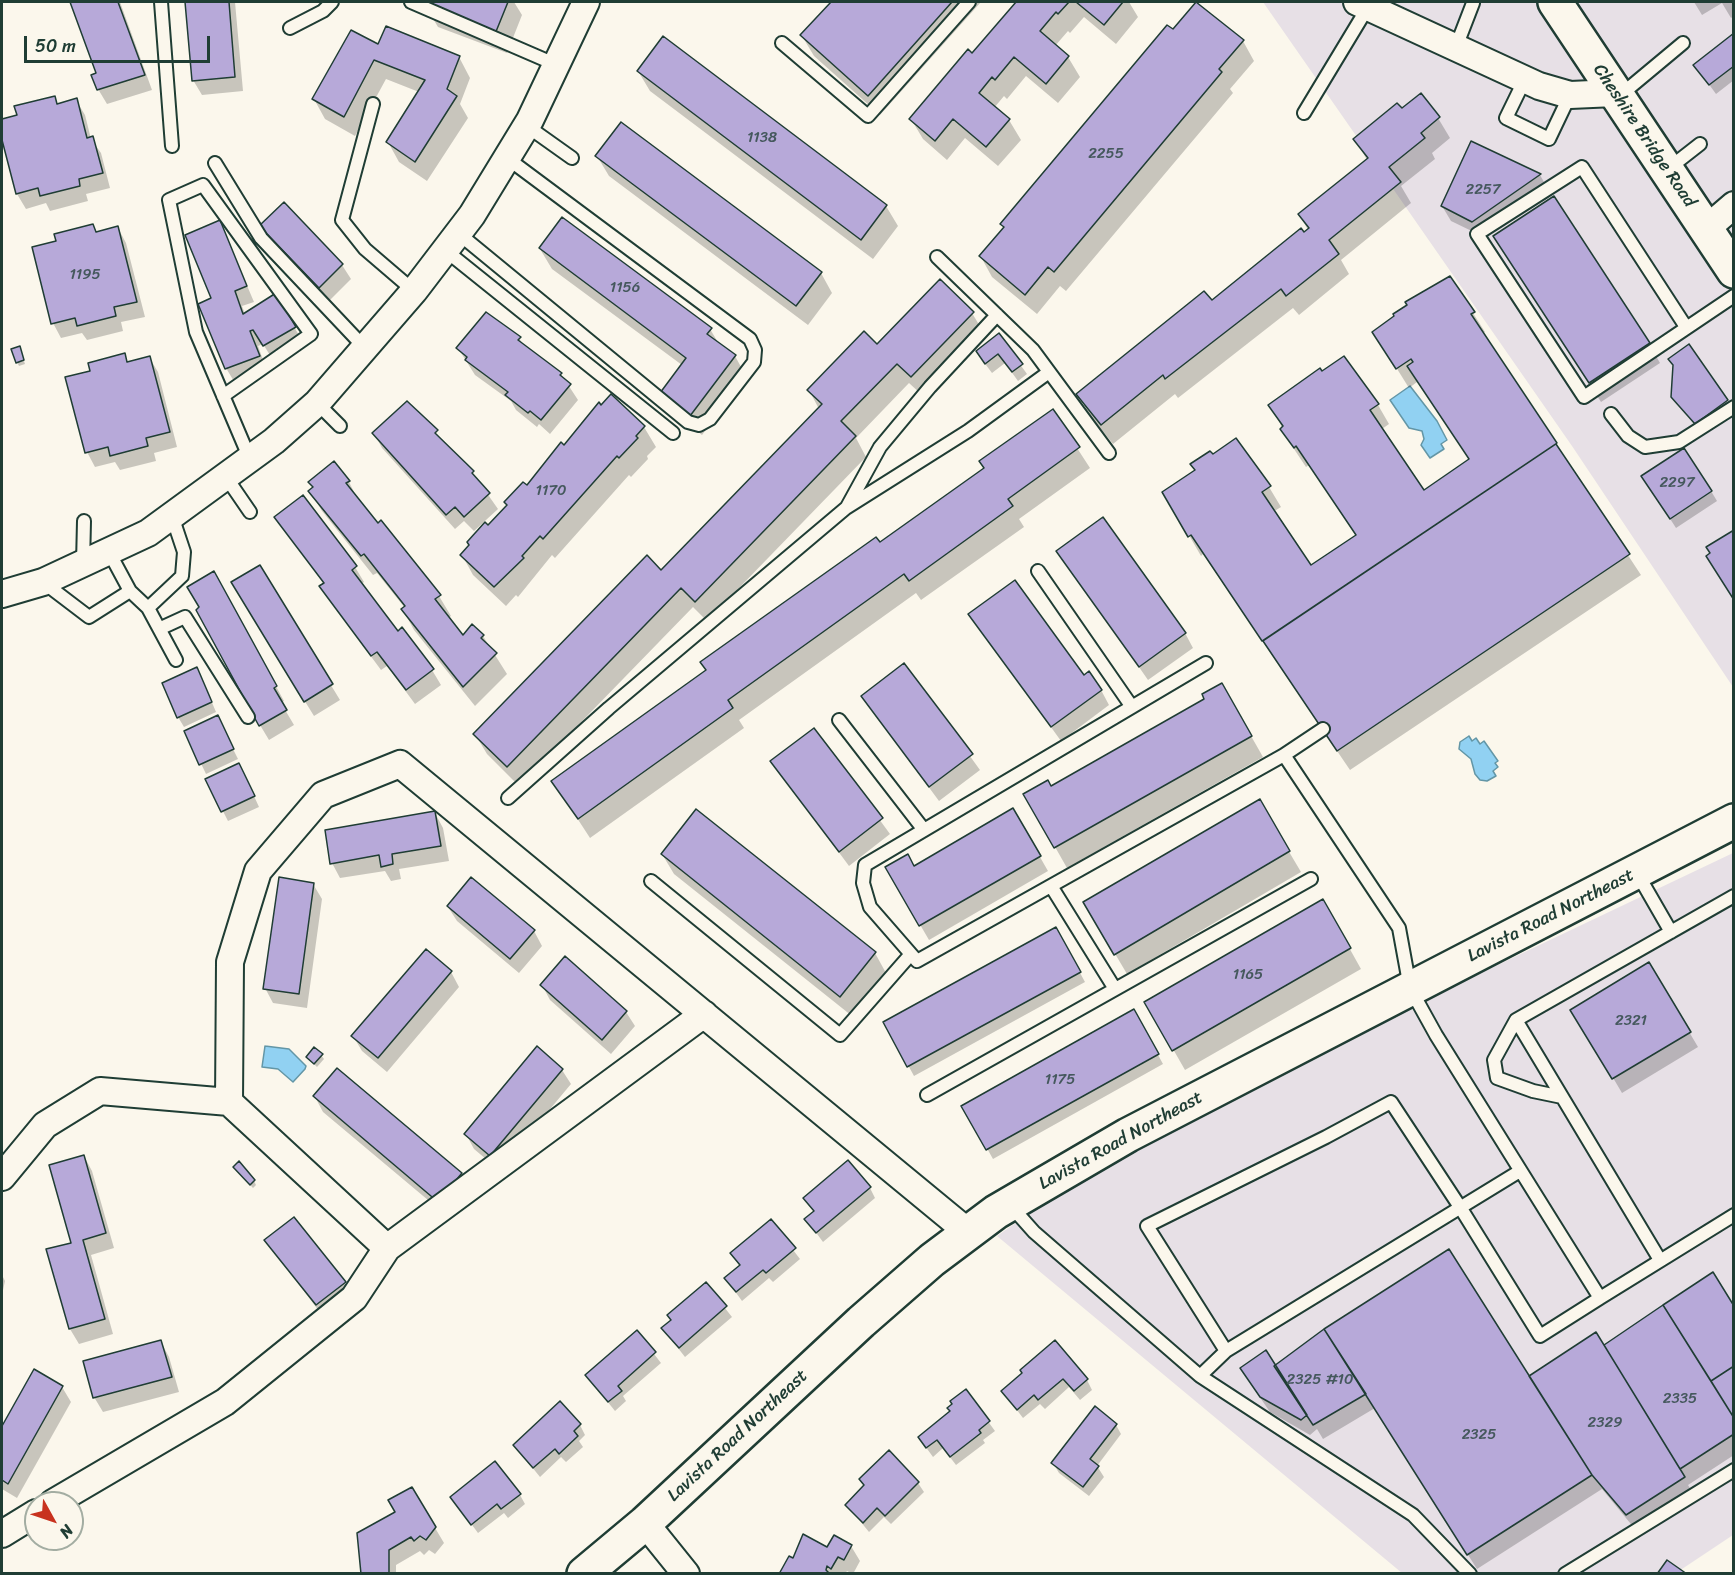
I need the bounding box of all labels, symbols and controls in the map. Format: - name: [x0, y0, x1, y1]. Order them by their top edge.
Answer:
- scale bar: [27, 24, 213, 62]
- text: 50 m: [35, 30, 76, 62]
- street label: Cheshire Bridge Road: [1588, 60, 1700, 212]
- house number: 1138: [747, 129, 777, 147]
- house number: 2255: [1088, 145, 1124, 163]
- house number: 2257: [1465, 181, 1501, 199]
- house number: 1195: [69, 266, 101, 284]
- house number: 1156: [610, 279, 640, 297]
- house number: 2297: [1659, 474, 1695, 492]
- house number: 1170: [536, 482, 566, 500]
- street label: Lavista Road Northeast: [1464, 865, 1638, 967]
- house number: 1165: [1233, 966, 1263, 984]
- house number: 2321: [1615, 1012, 1647, 1030]
- house number: 1175: [1045, 1071, 1075, 1089]
- street label: Lavista Road Northeast: [1035, 1087, 1207, 1195]
- street label: Lavista Road Northeast: [663, 1365, 813, 1507]
- house number: 2325 #10: [1287, 1371, 1353, 1389]
- house number: 2335: [1663, 1390, 1697, 1408]
- house number: 2329: [1588, 1414, 1622, 1432]
- house number: 2325: [1462, 1426, 1496, 1444]
- north arrow: [24, 1491, 84, 1551]
- text: N: [52, 1518, 81, 1545]

